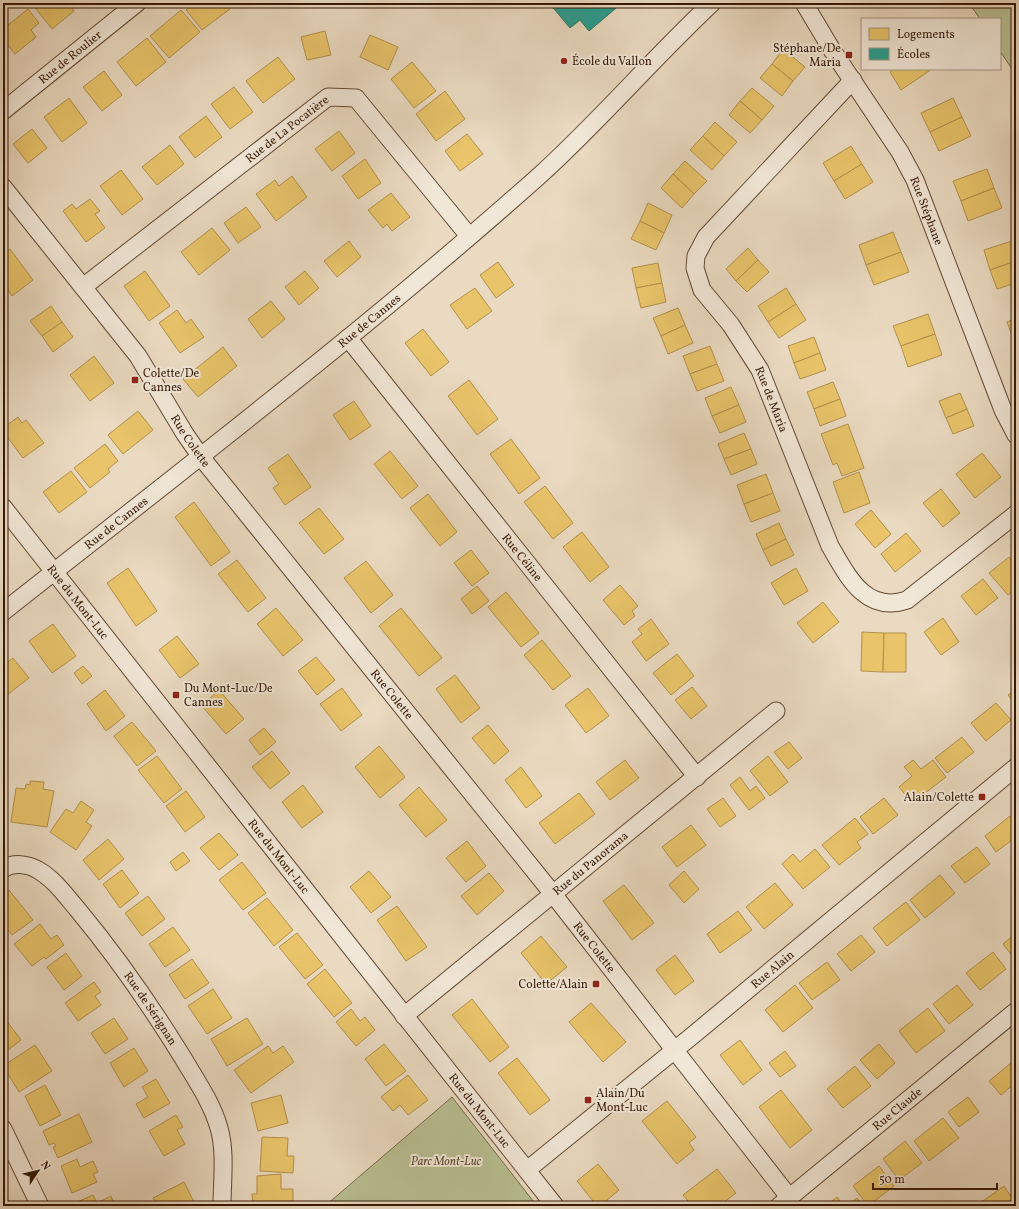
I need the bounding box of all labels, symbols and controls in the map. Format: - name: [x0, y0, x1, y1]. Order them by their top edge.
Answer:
- legend: [861, 18, 1001, 70]
- street label: Rue de Roulier: [36, 27, 106, 88]
- text: Logements: [897, 27, 955, 43]
- place label: Stéphane/De Maria: [773, 41, 841, 71]
- text: Écoles: [897, 46, 930, 63]
- marker: Stéphane/De Maria: [844, 50, 854, 60]
- place label: École du Vallon: [572, 53, 652, 70]
- marker: École du Vallon: [559, 56, 569, 66]
- street label: Rue de La Pocatière: [242, 92, 333, 167]
- street label: Rue Stéphane: [905, 174, 946, 248]
- street label: Rue de Cannes: [335, 291, 405, 352]
- street label: Rue de Maria: [750, 364, 791, 435]
- place label: Colette/De Cannes: [143, 366, 199, 396]
- marker: Colette/De Cannes: [130, 375, 140, 385]
- street label: Rue Colette: [166, 412, 213, 471]
- street label: Rue de Cannes: [82, 494, 152, 554]
- street label: Rue Céline: [498, 531, 546, 585]
- street label: Rue du Mont-Luc: [43, 562, 112, 643]
- street label: Rue Colette: [366, 666, 417, 724]
- place label: Du Mont-Luc/De Cannes: [184, 681, 273, 711]
- marker: Du Mont-Luc/De Cannes: [171, 690, 181, 700]
- place label: Alain/Colette: [904, 790, 974, 806]
- marker: Alain/Colette: [977, 792, 987, 802]
- street label: Rue du Mont-Luc: [243, 816, 313, 898]
- street label: Rue du Panorama: [550, 828, 632, 900]
- street label: Rue Colette: [569, 919, 619, 977]
- street label: Rue Alain: [748, 947, 798, 993]
- street label: Rue de Sérignan: [119, 969, 180, 1049]
- place label: Colette/Alain: [519, 977, 588, 993]
- marker: Colette/Alain: [591, 979, 601, 989]
- street label: Rue du Mont-Luc: [444, 1070, 513, 1152]
- street label: Rue Claude: [870, 1084, 926, 1135]
- place label: Alain/Du Mont-Luc: [596, 1086, 648, 1116]
- marker: Alain/Du Mont-Luc: [583, 1095, 593, 1105]
- north arrow: [18, 1151, 58, 1191]
- park label: Parc Mont-Luc: [411, 1154, 482, 1170]
- text: N: [37, 1159, 53, 1174]
- scale bar: [873, 1165, 997, 1191]
- text: 50 m: [879, 1172, 905, 1188]

